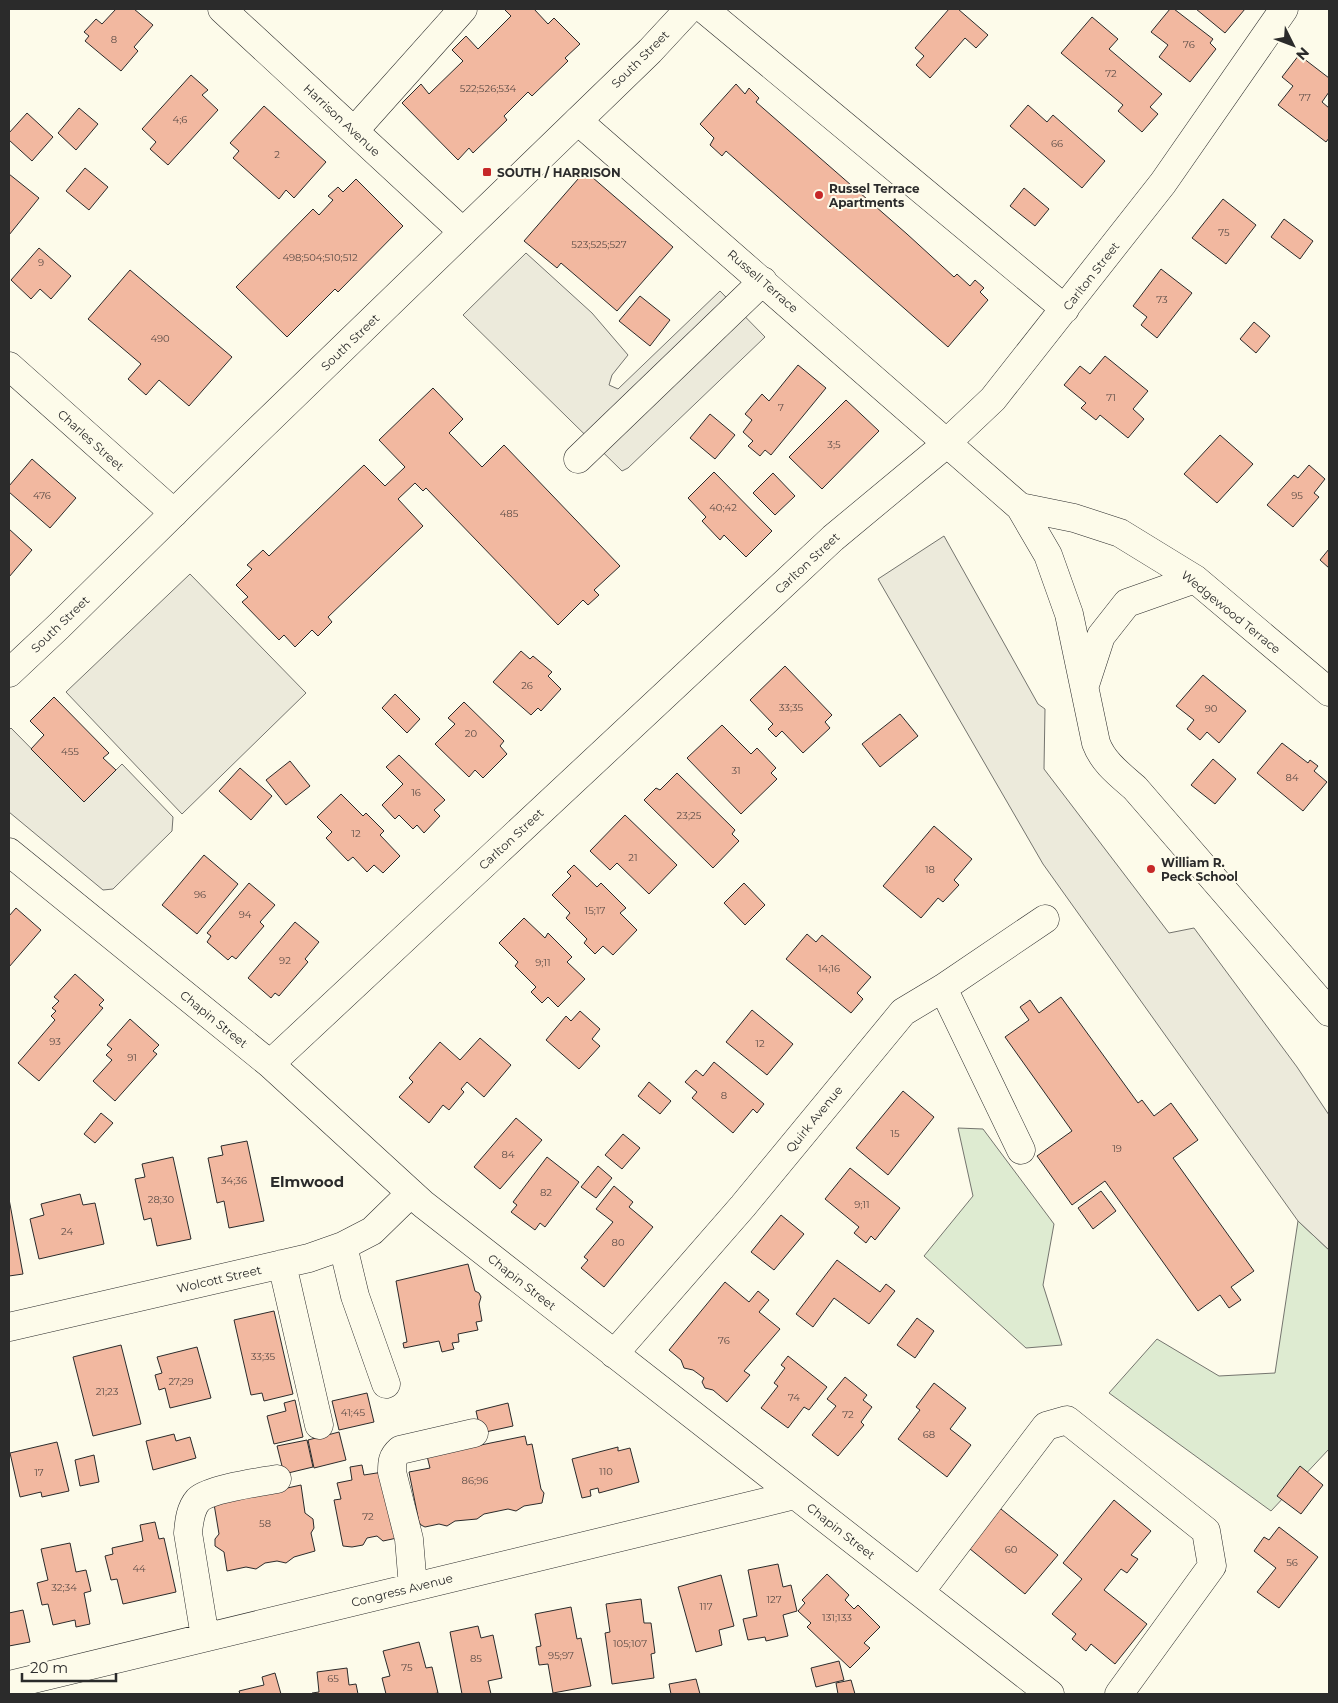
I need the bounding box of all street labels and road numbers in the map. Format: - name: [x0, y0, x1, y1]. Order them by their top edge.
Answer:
- street label: South Street: [608, 27, 672, 91]
- street label: Harrison Avenue: [301, 81, 383, 159]
- street label: Carlton Street: [1060, 239, 1123, 313]
- street label: Russell Terrace: [725, 246, 801, 316]
- street label: South Street: [318, 310, 382, 374]
- street label: Charles Street: [55, 406, 127, 474]
- street label: Carlton Street: [772, 529, 843, 597]
- street label: Wedgewood Terrace: [1178, 567, 1284, 657]
- street label: South Street: [28, 592, 92, 656]
- street label: Carlton Street: [476, 805, 547, 873]
- street label: Chapin Street: [177, 987, 251, 1051]
- street label: Quirk Avenue: [782, 1083, 846, 1155]
- street label: Chapin Street: [485, 1251, 559, 1313]
- street label: Wolcott Street: [175, 1262, 263, 1296]
- street label: Chapin Street: [804, 1500, 878, 1562]
- street label: Congress Avenue: [350, 1570, 454, 1610]

